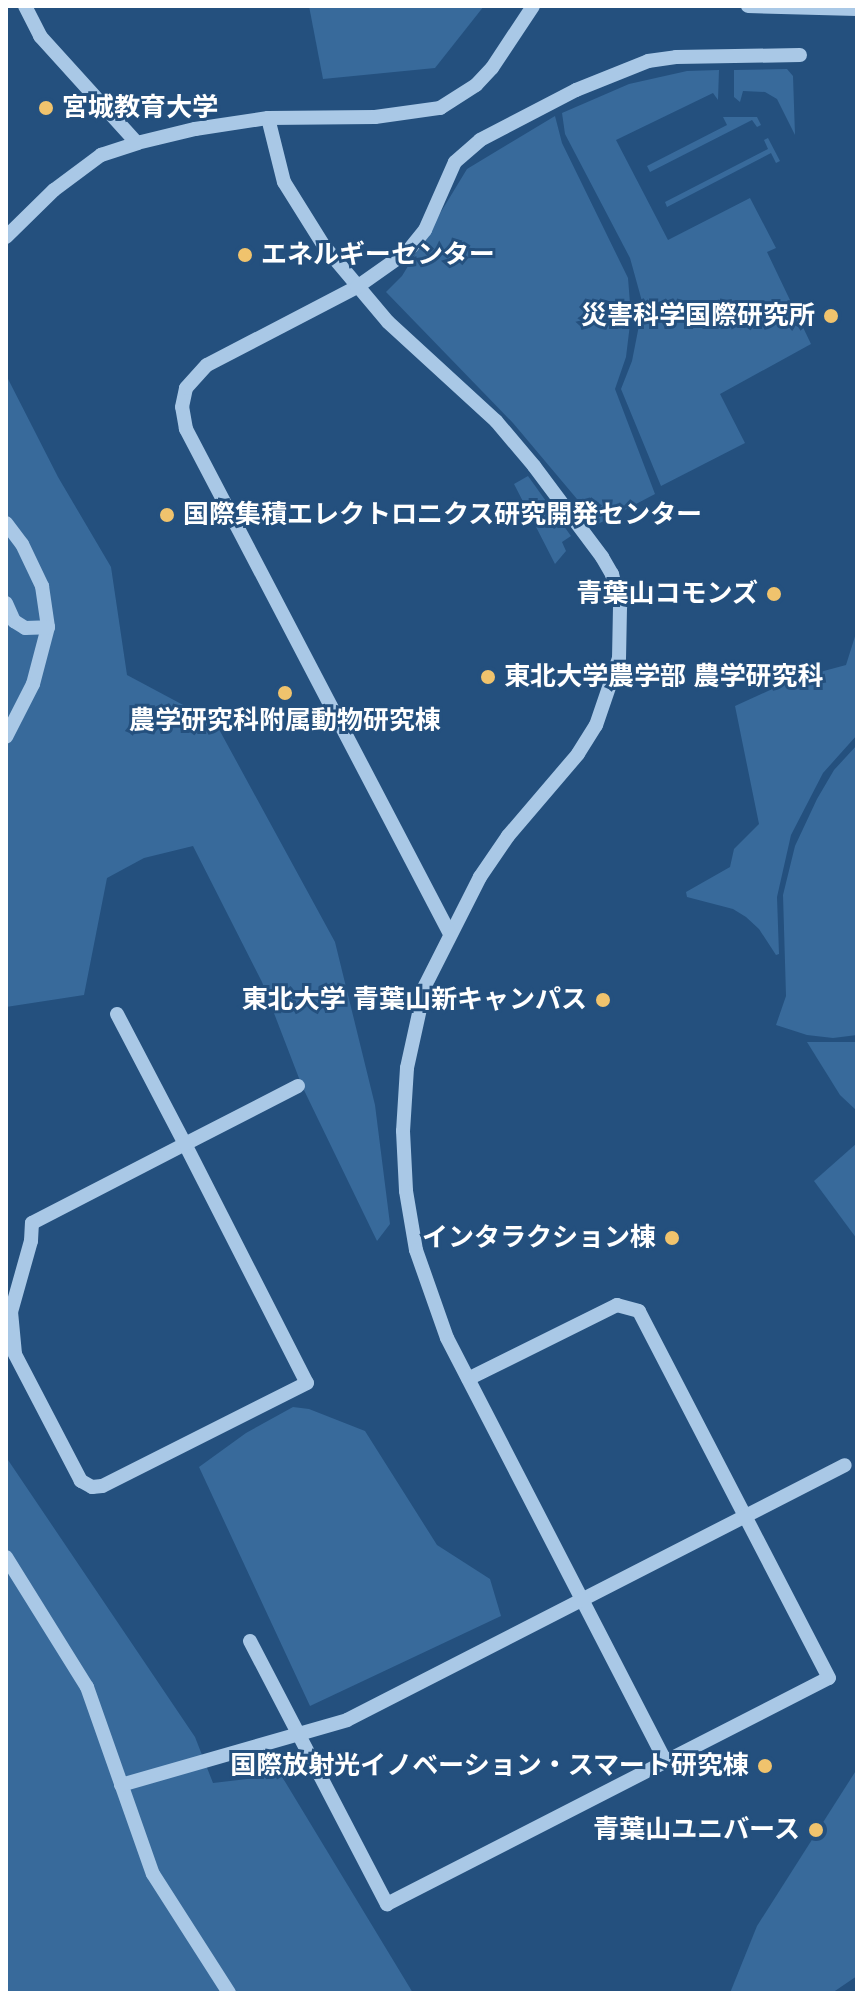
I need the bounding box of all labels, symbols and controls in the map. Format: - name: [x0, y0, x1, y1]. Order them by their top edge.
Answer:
- place label: 宮城教育大学: [62, 92, 218, 124]
- marker: 宮城教育大学: [37, 99, 55, 117]
- place label: エネルギーセンター: [261, 239, 495, 271]
- marker: エネルギーセンター: [236, 246, 254, 264]
- place label: 災害科学国際研究所: [581, 300, 815, 332]
- marker: 災害科学国際研究所: [822, 307, 840, 325]
- place label: 国際集積エレクトロニクス研究開発センター: [183, 499, 703, 531]
- marker: 国際集積エレクトロニクス研究開発センター: [158, 506, 176, 524]
- place label: 青葉山コモンズ: [576, 578, 758, 610]
- marker: 青葉山コモンズ: [765, 585, 783, 603]
- place label: 東北大学農学部 農学研究科: [504, 661, 823, 693]
- marker: 東北大学農学部 農学研究科: [479, 668, 497, 686]
- marker: 農学研究科附属動物研究棟: [276, 684, 294, 702]
- place label: 農学研究科附属動物研究棟: [129, 705, 441, 737]
- place label: 東北大学 青葉山新キャンパス: [242, 984, 587, 1016]
- marker: 東北大学 青葉山新キャンパス: [594, 991, 612, 1009]
- place label: インタラクション棟: [422, 1222, 656, 1254]
- marker: インタラクション棟: [663, 1229, 681, 1247]
- place label: 国際放射光イノベーション・スマート研究棟: [229, 1750, 749, 1782]
- marker: 国際放射光イノベーション・スマート研究棟: [756, 1757, 774, 1775]
- place label: 青葉山ユニバース: [592, 1814, 800, 1846]
- marker: 青葉山ユニバース: [807, 1821, 825, 1839]

